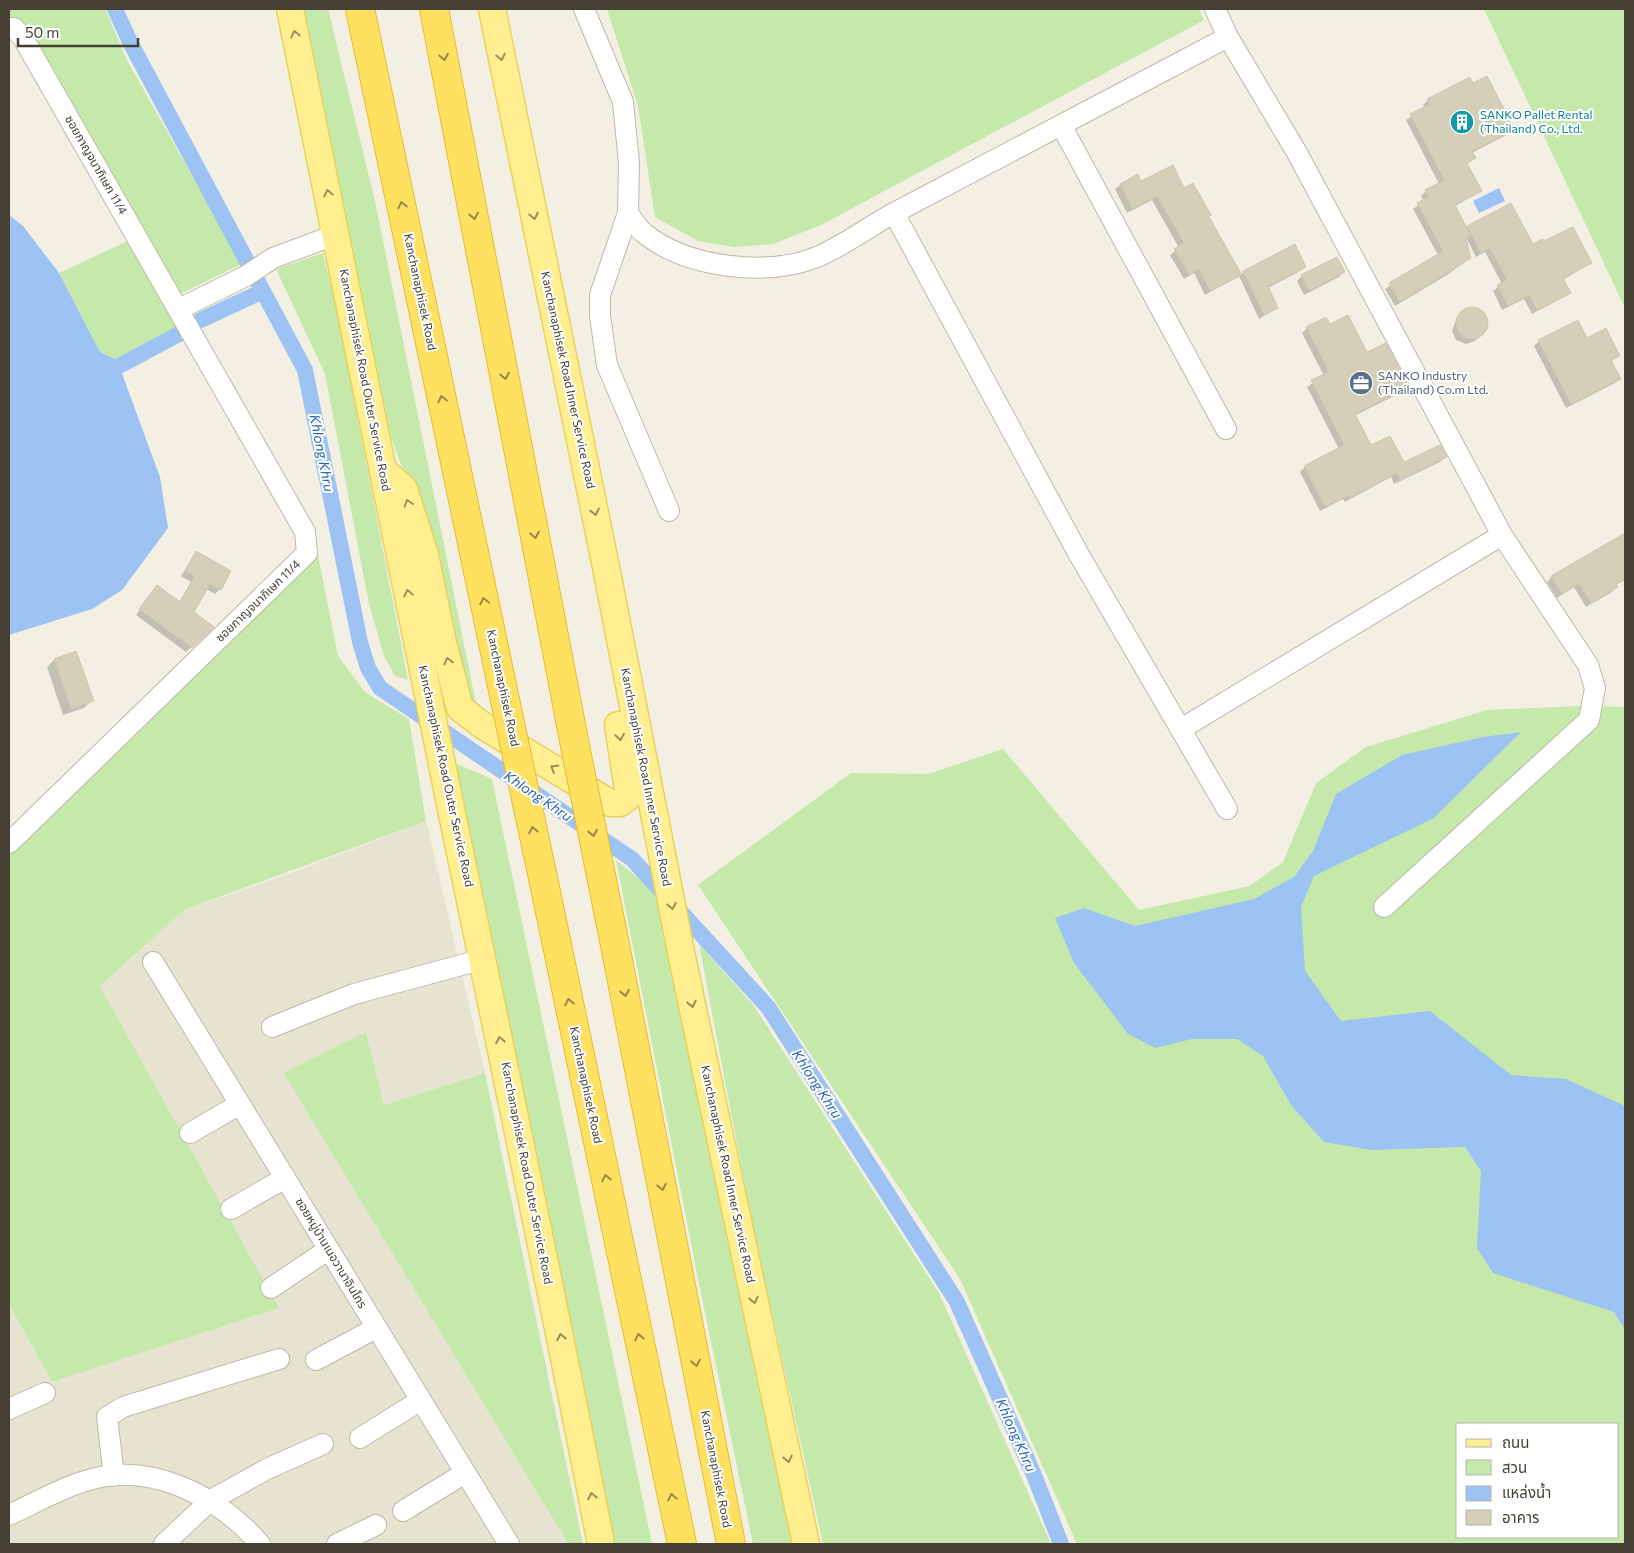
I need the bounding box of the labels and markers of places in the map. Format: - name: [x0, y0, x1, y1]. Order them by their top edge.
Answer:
- place label: SANKO Pallet Rental (Thailand) Co., Ltd.: [1480, 107, 1593, 135]
- building icon: SANKO Pallet Rental (Thailand) Co., Ltd.: [1449, 109, 1475, 135]
- place label: SANKO Industry (Thailand) Co.m Ltd.: [1378, 368, 1489, 396]
- office icon: SANKO Industry (Thailand) Co.m Ltd.: [1348, 370, 1374, 396]

